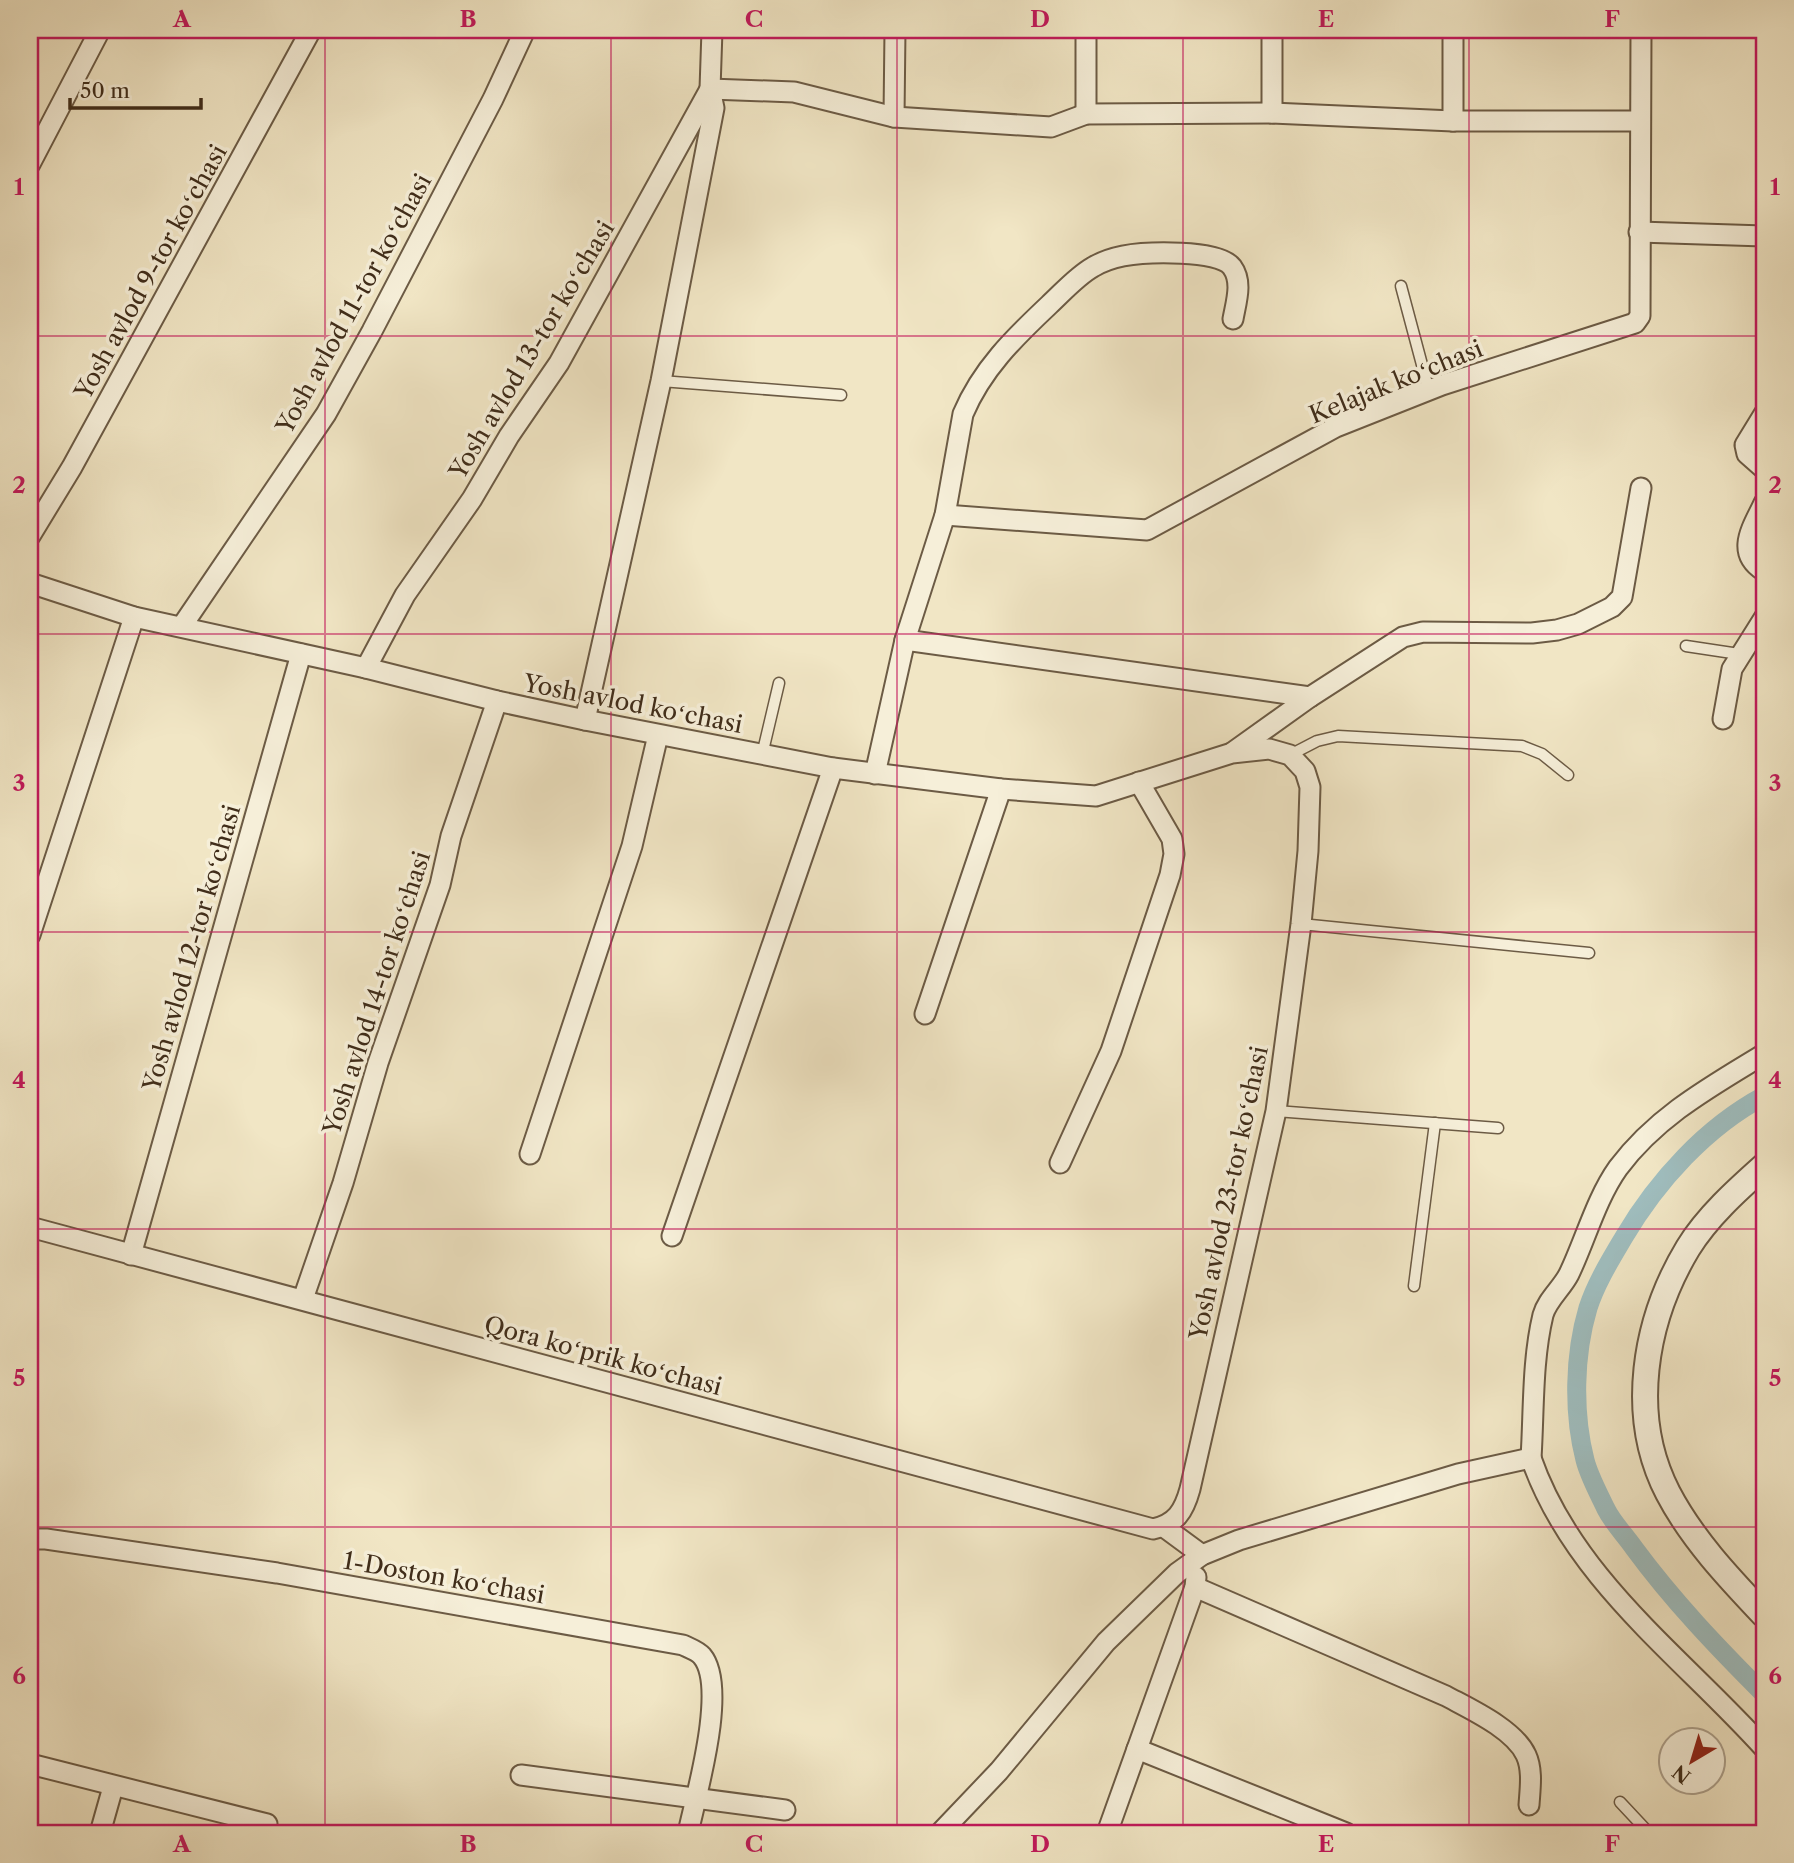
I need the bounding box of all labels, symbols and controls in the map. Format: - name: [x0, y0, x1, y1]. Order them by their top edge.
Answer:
- text: A: [172, 5, 192, 33]
- text: B: [459, 5, 477, 33]
- text: C: [745, 5, 763, 33]
- text: D: [1030, 5, 1050, 33]
- text: E: [1318, 5, 1334, 33]
- text: F: [1604, 5, 1620, 33]
- scale bar: [70, 66, 201, 110]
- text: 50 m: [80, 78, 130, 103]
- street label: Yosh avlod 9-tor koʻchasi: [68, 139, 233, 405]
- street label: Yosh avlod 11-tor koʻchasi: [269, 169, 437, 440]
- text: 1: [14, 173, 25, 201]
- text: 1: [1770, 173, 1781, 201]
- street label: Yosh avlod 13-tor koʻchasi: [442, 216, 620, 485]
- street label: Kelajak koʻchasi: [1305, 334, 1487, 429]
- text: 2: [12, 471, 26, 499]
- text: 2: [1768, 471, 1782, 499]
- street label: Yosh avlod koʻchasi: [520, 668, 745, 739]
- text: 3: [13, 769, 26, 797]
- text: 3: [1769, 769, 1782, 797]
- street label: Yosh avlod 12-tor koʻchasi: [136, 801, 246, 1095]
- street label: Yosh avlod 14-tor koʻchasi: [317, 847, 436, 1139]
- street label: Yosh avlod 23-tor koʻchasi: [1183, 1043, 1274, 1343]
- text: 4: [12, 1066, 26, 1094]
- text: 4: [1768, 1066, 1782, 1094]
- street label: Qora koʻprik koʻchasi: [481, 1310, 725, 1401]
- text: 5: [13, 1364, 25, 1392]
- text: 5: [1769, 1364, 1781, 1392]
- street label: 1-Doston koʻchasi: [341, 1546, 547, 1609]
- text: 6: [12, 1662, 26, 1690]
- text: 6: [1768, 1662, 1782, 1690]
- north arrow: [1658, 1727, 1728, 1797]
- text: N: [1668, 1760, 1695, 1788]
- text: A: [172, 1830, 192, 1858]
- text: B: [459, 1830, 477, 1858]
- text: C: [745, 1830, 763, 1858]
- text: D: [1030, 1830, 1050, 1858]
- text: E: [1318, 1830, 1334, 1858]
- text: F: [1604, 1830, 1620, 1858]

